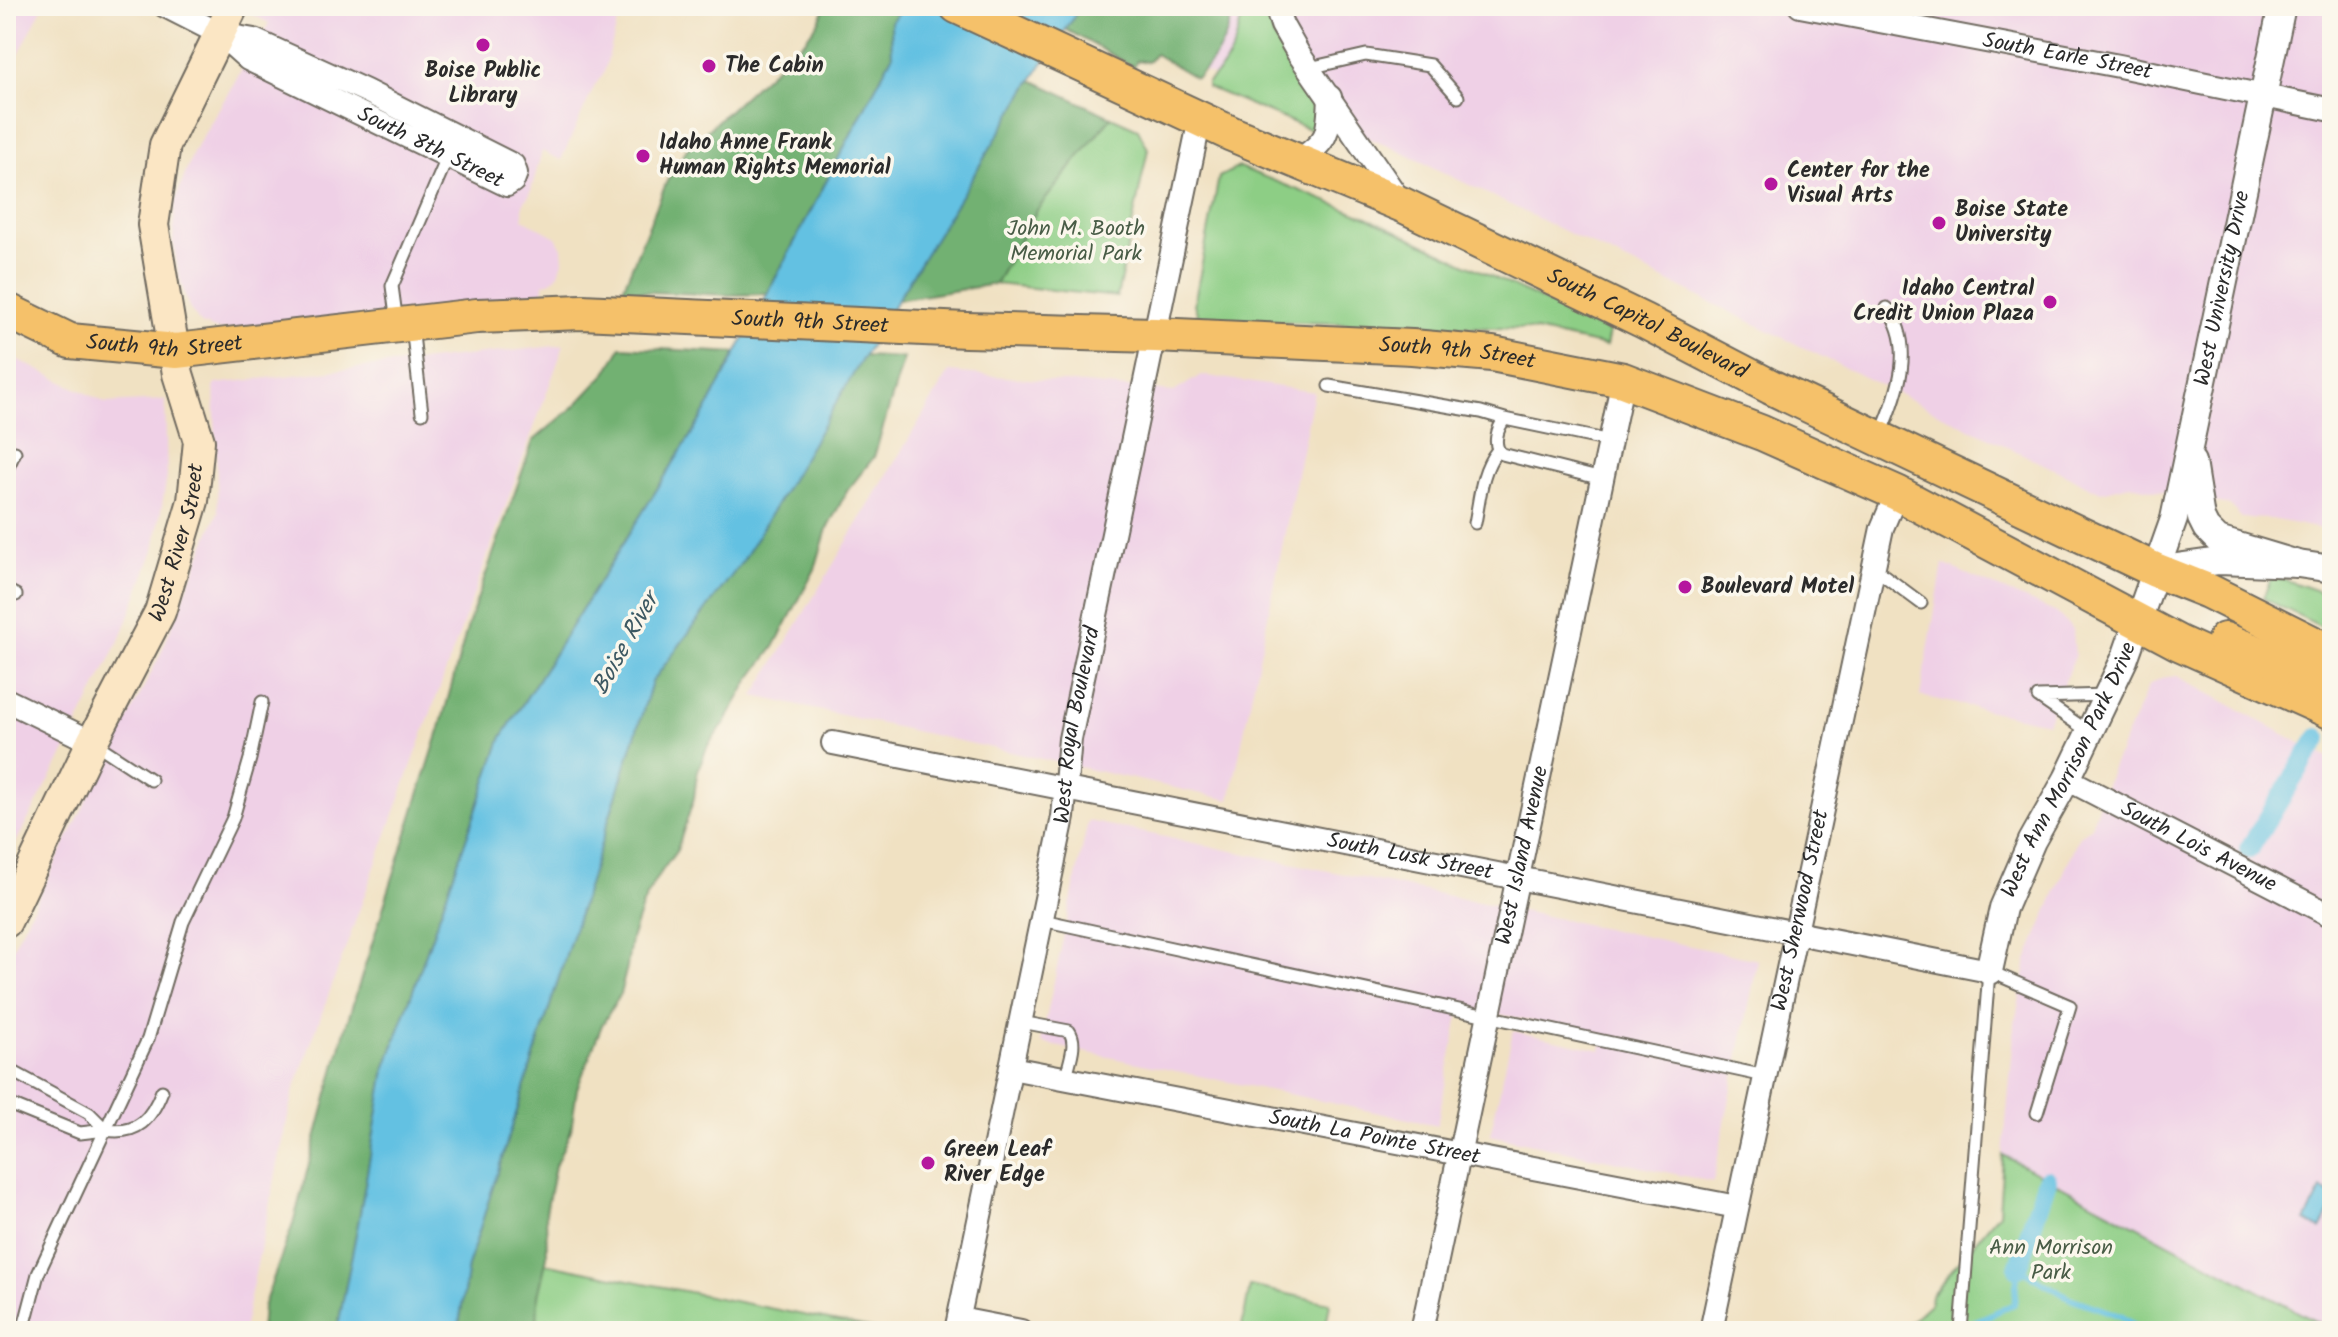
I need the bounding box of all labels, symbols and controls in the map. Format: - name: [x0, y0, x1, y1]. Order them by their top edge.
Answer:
- street label: South Earle Street: [1980, 23, 2156, 90]
- marker: Boise Public Library: [474, 36, 492, 54]
- place label: The Cabin: [725, 49, 824, 84]
- place label: Boise Public Library: [425, 54, 541, 114]
- marker: The Cabin: [700, 57, 718, 75]
- street label: South 8th Street: [351, 97, 510, 199]
- place label: Idaho Anne Frank Human Rights Memorial: [659, 126, 891, 186]
- marker: Idaho Anne Frank Human Rights Memorial: [634, 147, 652, 165]
- place label: Center for the Visual Arts: [1787, 154, 1930, 214]
- marker: Center for the Visual Arts: [1762, 175, 1780, 193]
- street label: West University Drive: [2185, 187, 2260, 389]
- place label: Boise State University: [1955, 193, 2068, 253]
- park label: John M. Booth Memorial Park: [1007, 212, 1145, 272]
- marker: Boise State University: [1930, 214, 1948, 232]
- street label: South Capitol Boulevard: [1540, 259, 1755, 390]
- place label: Idaho Central Credit Union Plaza: [1853, 272, 2034, 332]
- marker: Idaho Central Credit Union Plaza: [2041, 293, 2059, 311]
- street label: South 9th Street: [731, 302, 890, 344]
- street label: South 9th Street: [85, 325, 245, 369]
- street label: South 9th Street: [1378, 328, 1539, 380]
- street label: West River Street: [140, 461, 214, 629]
- place label: Boulevard Motel: [1701, 570, 1854, 605]
- marker: Boulevard Motel: [1676, 578, 1694, 596]
- water label: Boise River: [582, 582, 672, 702]
- street label: West Royal Boulevard: [1045, 623, 1111, 825]
- street label: West Ann Morrison Park Drive: [1992, 637, 2147, 903]
- street label: West Island Avenue: [1487, 763, 1558, 948]
- street label: South Lois Avenue: [2114, 792, 2283, 902]
- street label: West Sherwood Street: [1762, 806, 1839, 1014]
- street label: South Lusk Street: [1324, 823, 1496, 890]
- street label: South La Pointe Street: [1266, 1100, 1484, 1175]
- place label: Green Leaf River Edge: [944, 1133, 1053, 1193]
- marker: Green Leaf River Edge: [919, 1154, 937, 1172]
- park label: Ann Morrison Park: [1989, 1231, 2113, 1291]

